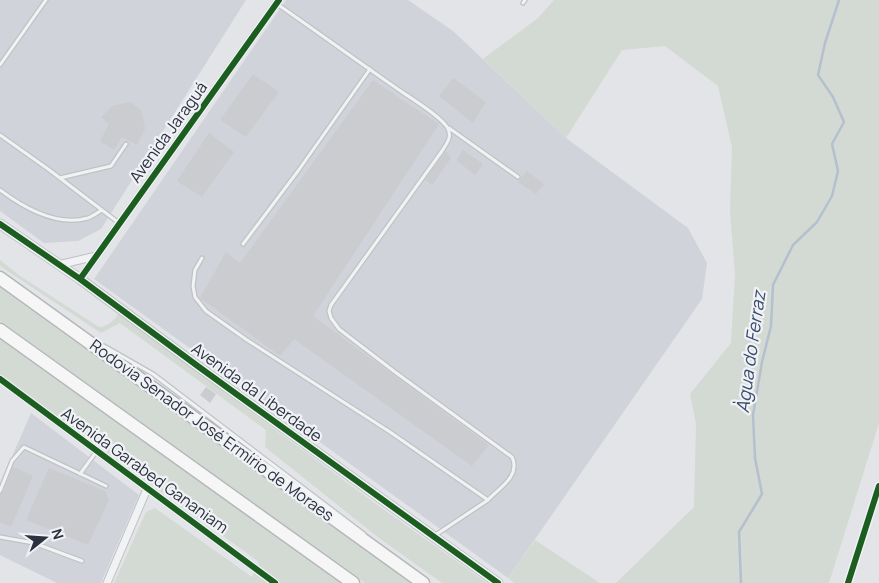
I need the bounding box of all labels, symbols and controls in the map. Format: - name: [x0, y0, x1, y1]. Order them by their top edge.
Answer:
- street label: Avenida Jaraguá: [124, 77, 212, 187]
- water label: Àgua do Ferraz: [730, 287, 771, 414]
- street label: Rodovia Senador José Ermírio de Moraes: [86, 334, 338, 526]
- street label: Avenida da Liberdade: [187, 337, 327, 447]
- street label: Avenida Garabed Gananiam: [57, 402, 233, 538]
- north arrow: [20, 513, 70, 563]
- text: N: [47, 526, 68, 542]

